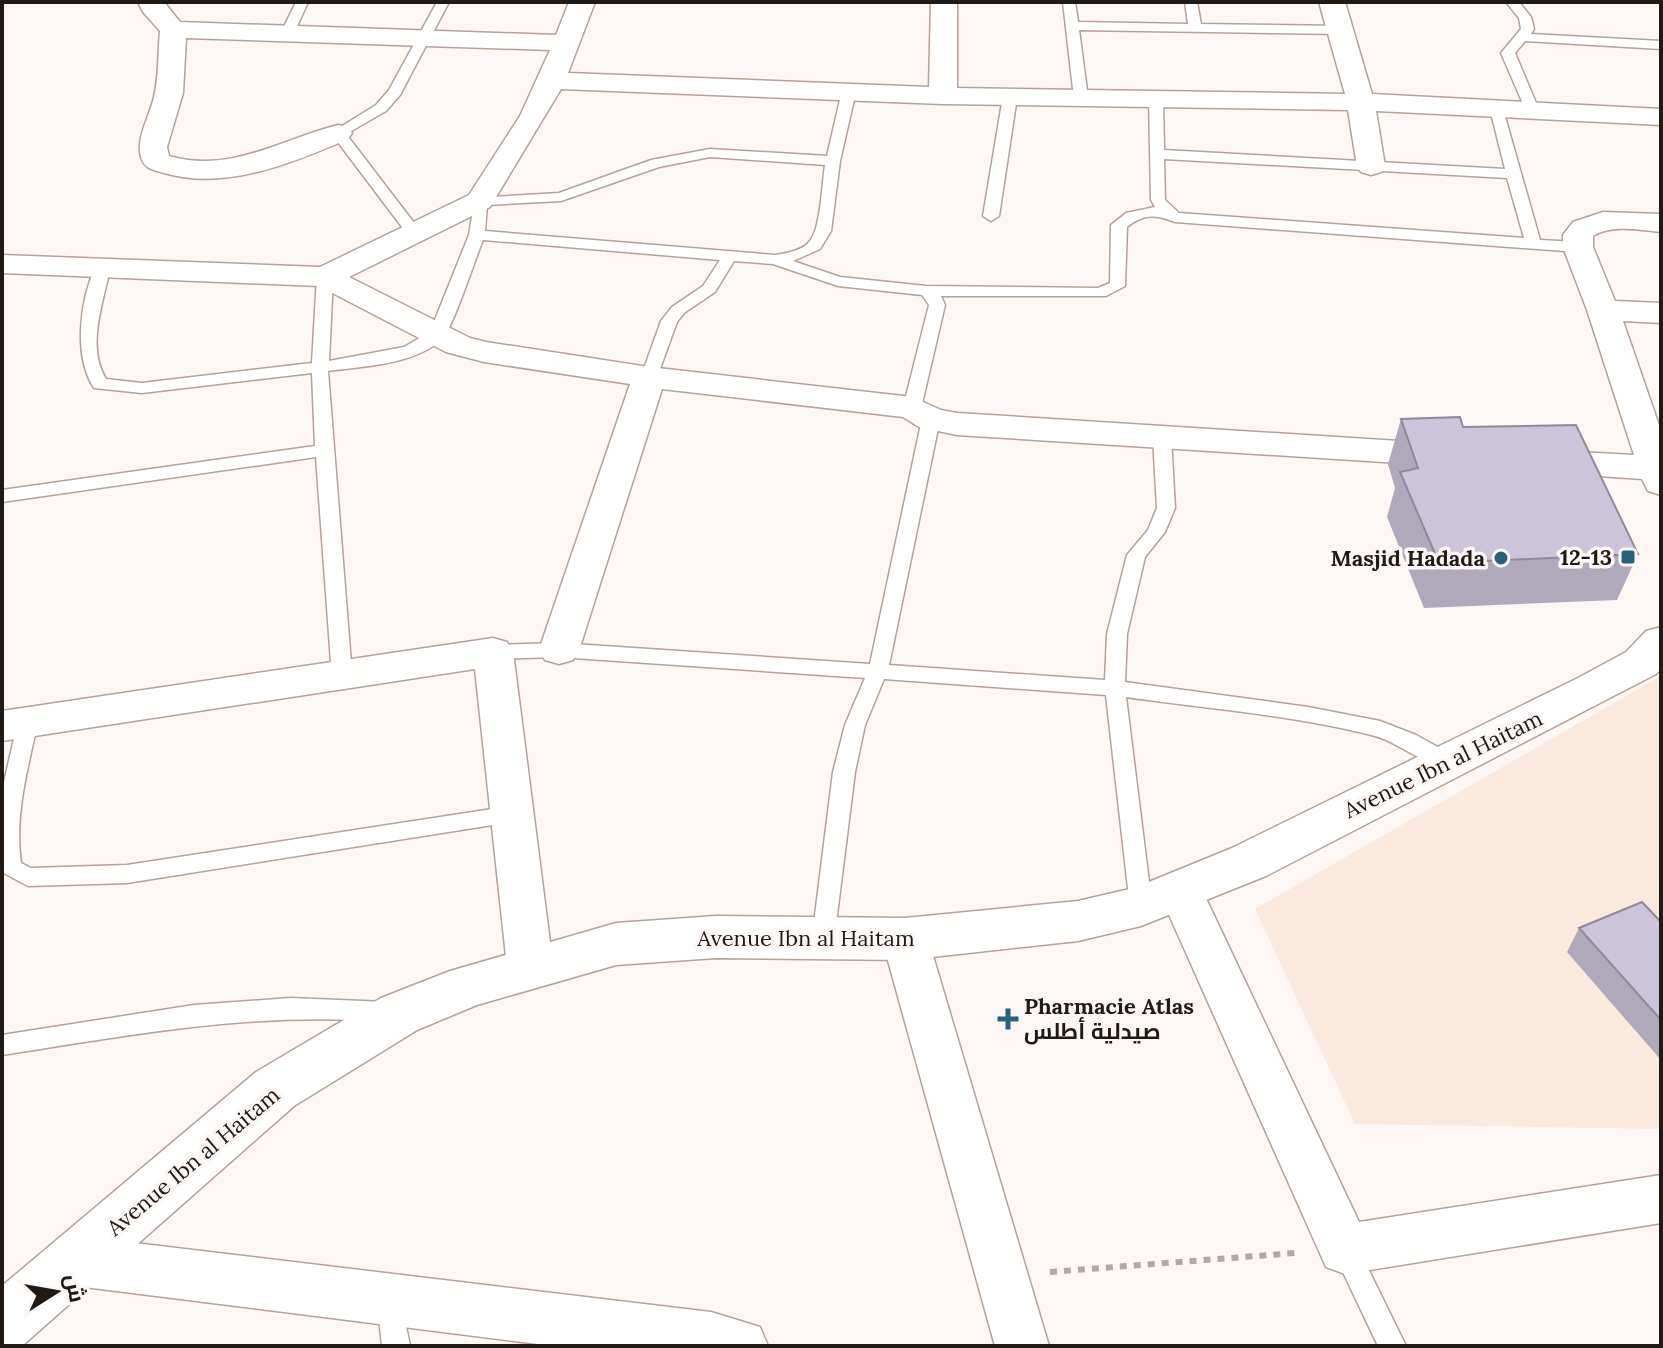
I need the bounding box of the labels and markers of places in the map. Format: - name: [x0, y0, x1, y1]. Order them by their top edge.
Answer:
- place label: 12-13: [1560, 543, 1612, 571]
- place label: Masjid Hadada: [1331, 544, 1485, 572]
- marker: 12-13: [1619, 548, 1637, 566]
- marker: Masjid Hadada: [1492, 549, 1510, 567]
- place label: Pharmacie Atlas صيدلية أطلس: [1024, 992, 1194, 1045]
- marker: Pharmacie Atlas صيدلية أطلس: [999, 1010, 1017, 1028]

